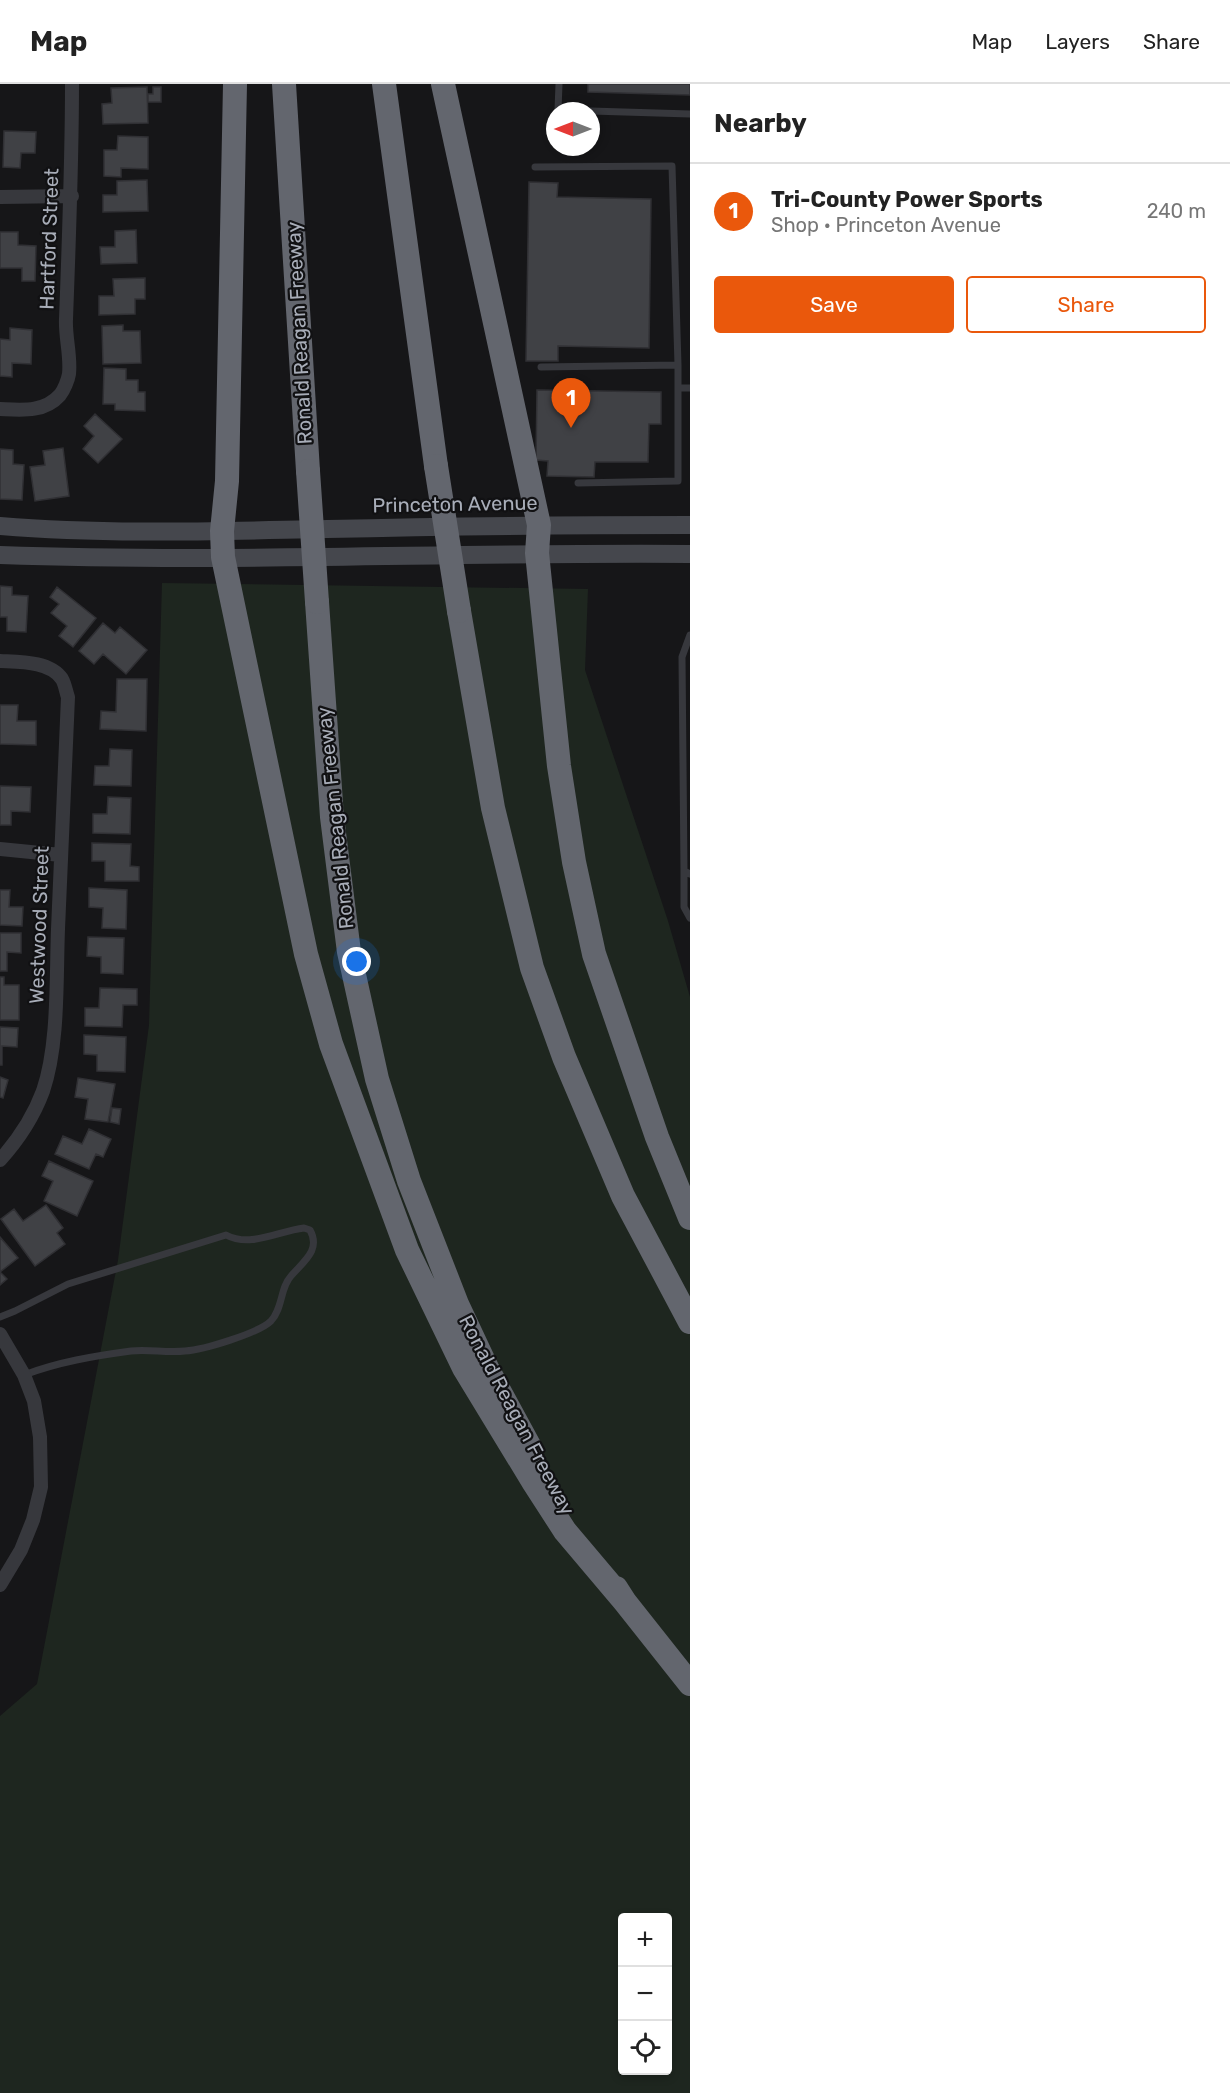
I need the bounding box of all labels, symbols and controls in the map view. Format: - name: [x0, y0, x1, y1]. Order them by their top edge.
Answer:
- text: Map: [30, 25, 87, 58]
- text: Map: [971, 29, 1012, 54]
- text: Layers: [1045, 29, 1110, 54]
- text: Share: [1143, 29, 1200, 54]
- north arrow: [546, 102, 600, 156]
- text: Nearby: [714, 108, 807, 139]
- street label: Hartford Street: [35, 168, 63, 310]
- text: Tri-County Power Sports: [771, 186, 1043, 213]
- text: 1: [729, 199, 738, 223]
- text: 240 m: [1147, 199, 1206, 223]
- text: Shop · Princeton Avenue: [771, 213, 1001, 237]
- street label: Ronald Reagan Freeway: [281, 221, 317, 445]
- button: Save: [714, 276, 954, 333]
- button: Share: [966, 276, 1206, 333]
- pin: 1: [552, 378, 590, 428]
- street label: Princeton Avenue: [372, 491, 538, 517]
- street label: Ronald Reagan Freeway: [311, 706, 359, 930]
- street label: Westwood Street: [24, 845, 54, 1004]
- your location: [342, 947, 371, 976]
- street label: Ronald Reagan Freeway: [454, 1311, 580, 1519]
- map controls: [618, 1913, 672, 2075]
- button: +: [618, 1913, 672, 1967]
- button: −: [618, 1967, 672, 2021]
- button: locate: [618, 2021, 672, 2075]

